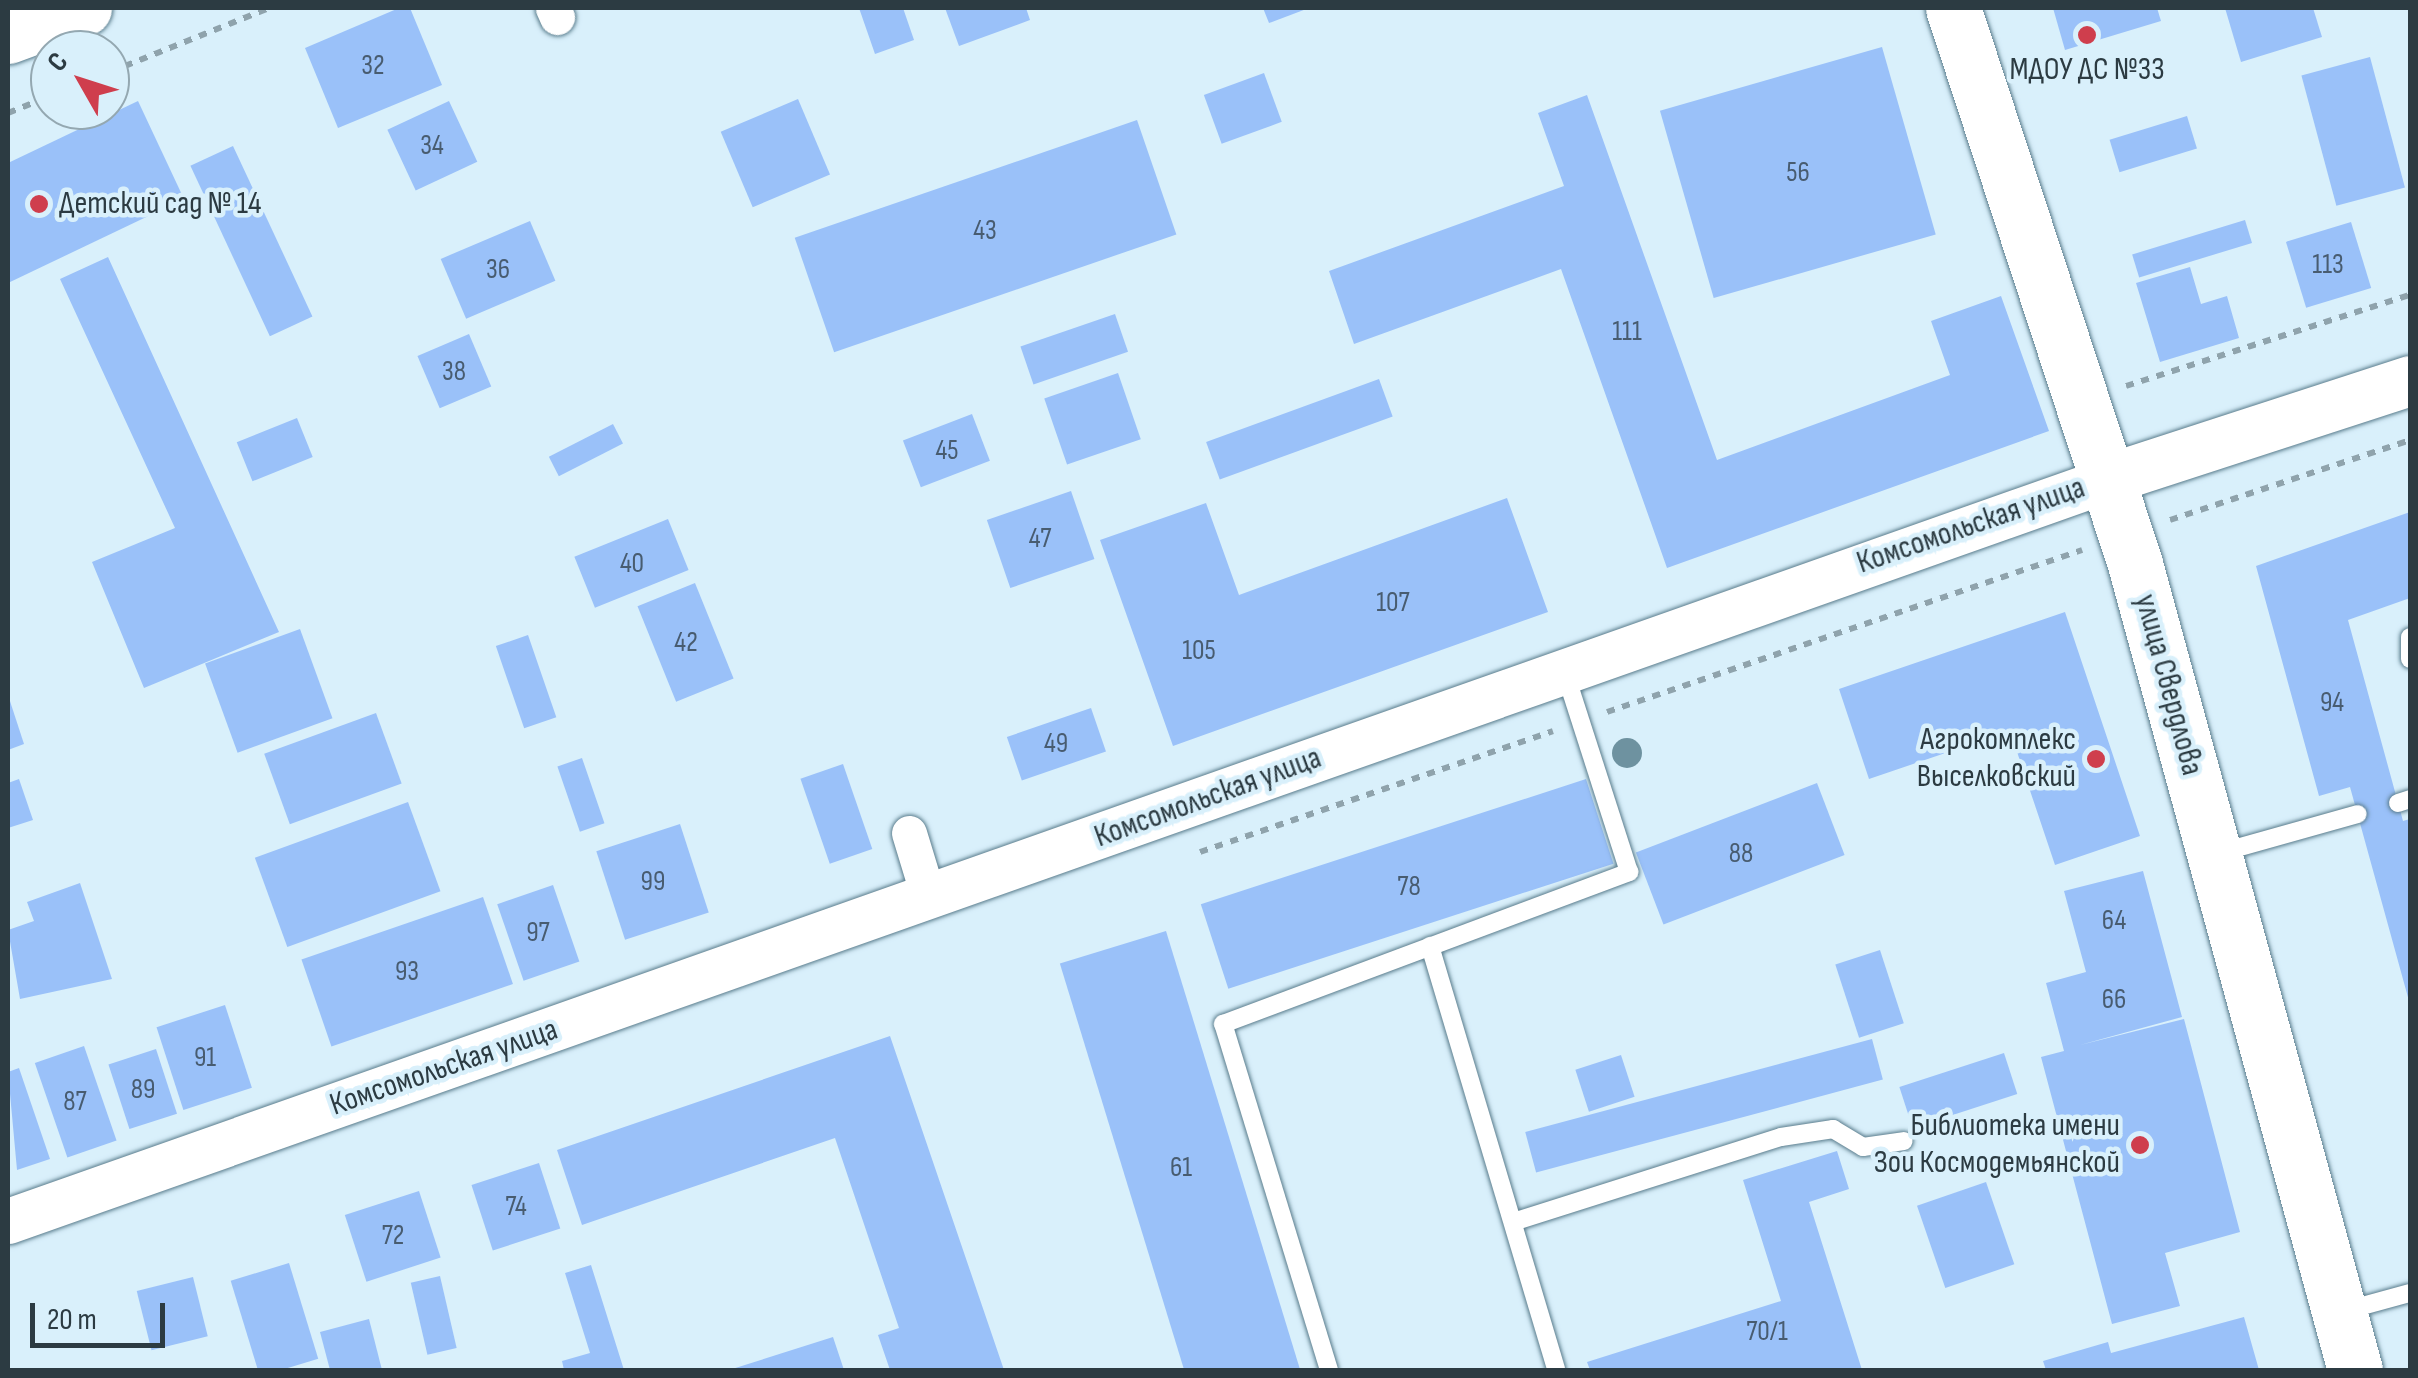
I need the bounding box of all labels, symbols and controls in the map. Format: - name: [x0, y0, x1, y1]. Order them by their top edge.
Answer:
- marker: МДОУ ДС №33: [2076, 24, 2098, 46]
- north arrow: [30, 30, 130, 130]
- text: С: [41, 46, 75, 78]
- house number: 32: [361, 49, 385, 83]
- place label: МДОУ ДС №33: [2009, 51, 2165, 89]
- house number: 34: [420, 129, 444, 163]
- house number: 56: [1786, 156, 1810, 190]
- place label: Детский сад № 14: [59, 185, 261, 223]
- marker: Детский сад № 14: [28, 193, 50, 215]
- house number: 43: [973, 214, 997, 248]
- house number: 113: [2312, 248, 2344, 282]
- house number: 36: [486, 253, 510, 287]
- house number: 111: [1612, 315, 1642, 349]
- house number: 38: [442, 355, 466, 389]
- house number: 45: [935, 434, 959, 468]
- street label: Комсомольская улица: [1852, 469, 2090, 583]
- house number: 47: [1029, 522, 1051, 556]
- house number: 40: [620, 547, 644, 581]
- house number: 107: [1376, 586, 1410, 620]
- street label: улица Свердлова: [2125, 590, 2211, 780]
- house number: 42: [674, 626, 698, 660]
- house number: 105: [1182, 634, 1216, 668]
- house number: 94: [2320, 686, 2344, 720]
- place label: Агрокомплекс Выселковский: [1917, 722, 2076, 797]
- house number: 49: [1044, 727, 1068, 761]
- street label: Комсомольская улица: [1089, 739, 1327, 857]
- marker: Агрокомплекс Выселковский: [2085, 748, 2107, 770]
- house number: 88: [1729, 837, 1753, 871]
- house number: 99: [641, 865, 665, 899]
- house number: 78: [1397, 870, 1421, 904]
- house number: 64: [2102, 904, 2126, 938]
- house number: 97: [526, 916, 550, 950]
- house number: 93: [395, 955, 419, 989]
- house number: 66: [2102, 983, 2126, 1017]
- street label: Комсомольская улица: [325, 1011, 563, 1125]
- house number: 91: [194, 1041, 216, 1075]
- house number: 89: [131, 1073, 155, 1107]
- house number: 87: [63, 1085, 87, 1119]
- place label: Библиотека имени Зои Космодемьянской: [1874, 1108, 2120, 1183]
- marker: Библиотека имени Зои Космодемьянской: [2129, 1134, 2151, 1156]
- house number: 61: [1170, 1151, 1192, 1185]
- house number: 74: [505, 1190, 527, 1224]
- house number: 72: [382, 1219, 404, 1253]
- scale bar: [35, 1283, 170, 1345]
- text: 20 m: [47, 1302, 97, 1338]
- house number: 70/1: [1746, 1315, 1788, 1349]

